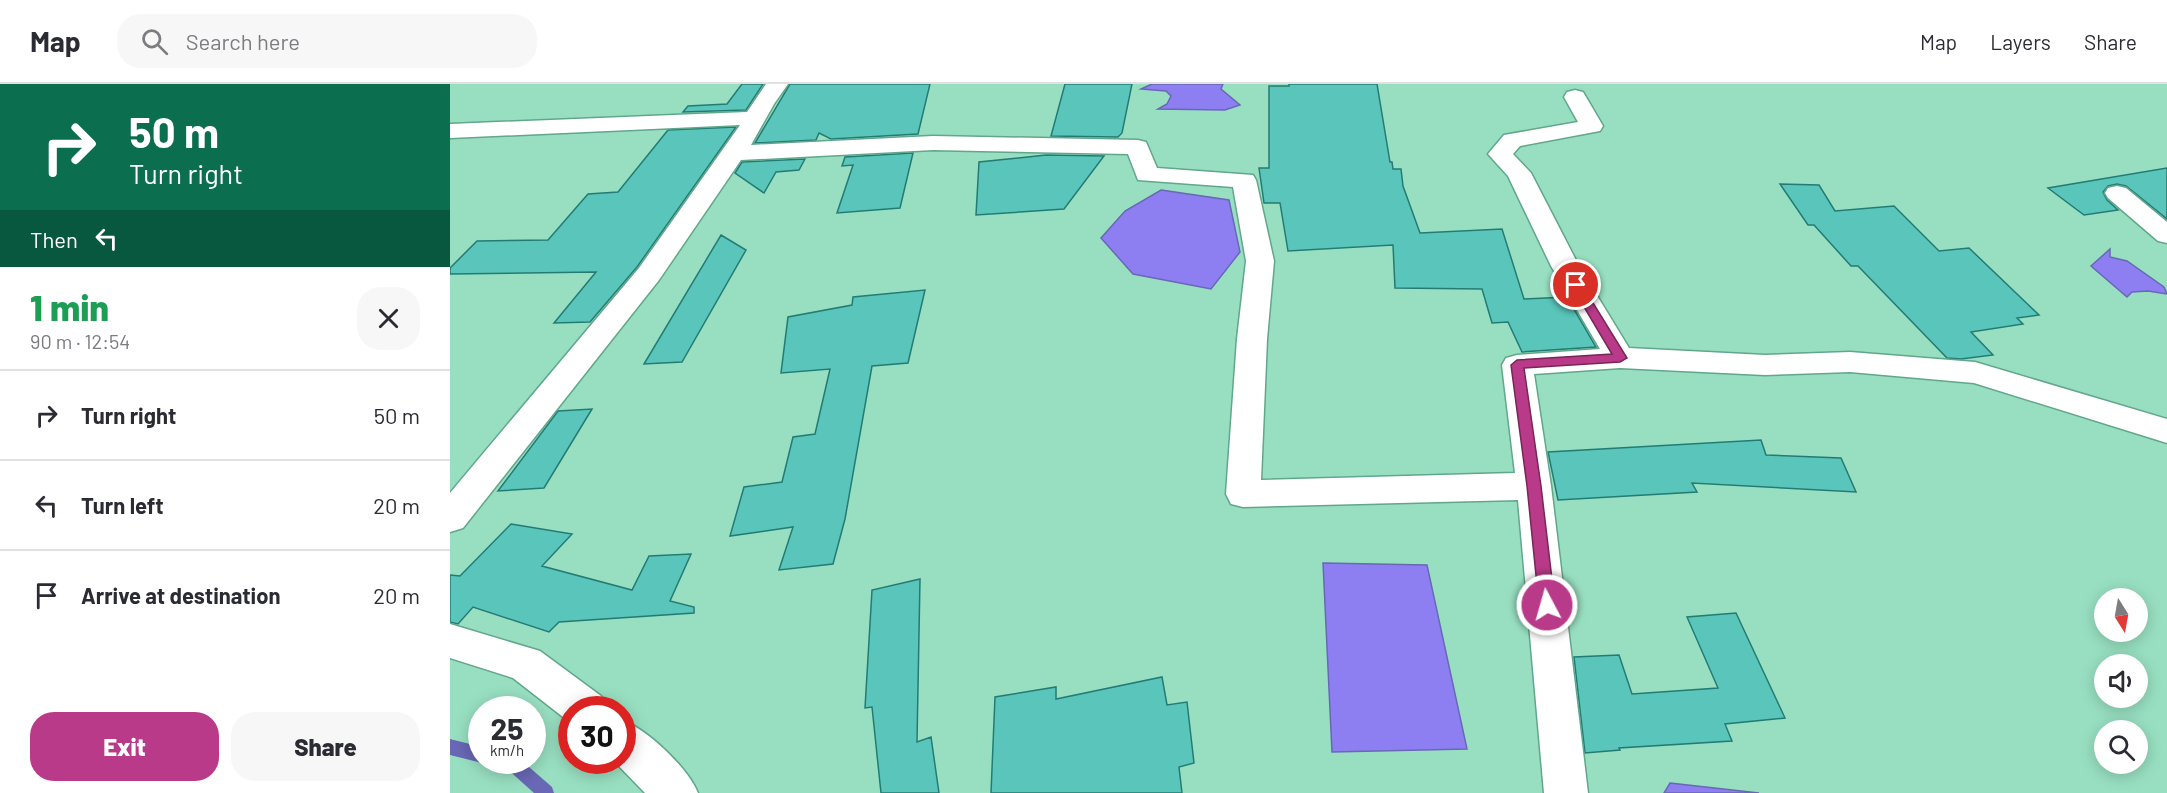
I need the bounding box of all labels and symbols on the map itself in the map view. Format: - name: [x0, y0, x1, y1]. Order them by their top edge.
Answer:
- pin: [1550, 259, 1601, 310]
- position arrow: [1515, 573, 1579, 637]
- north arrow: [2094, 588, 2148, 642]
- speed limit sign: 30: [558, 696, 636, 774]

